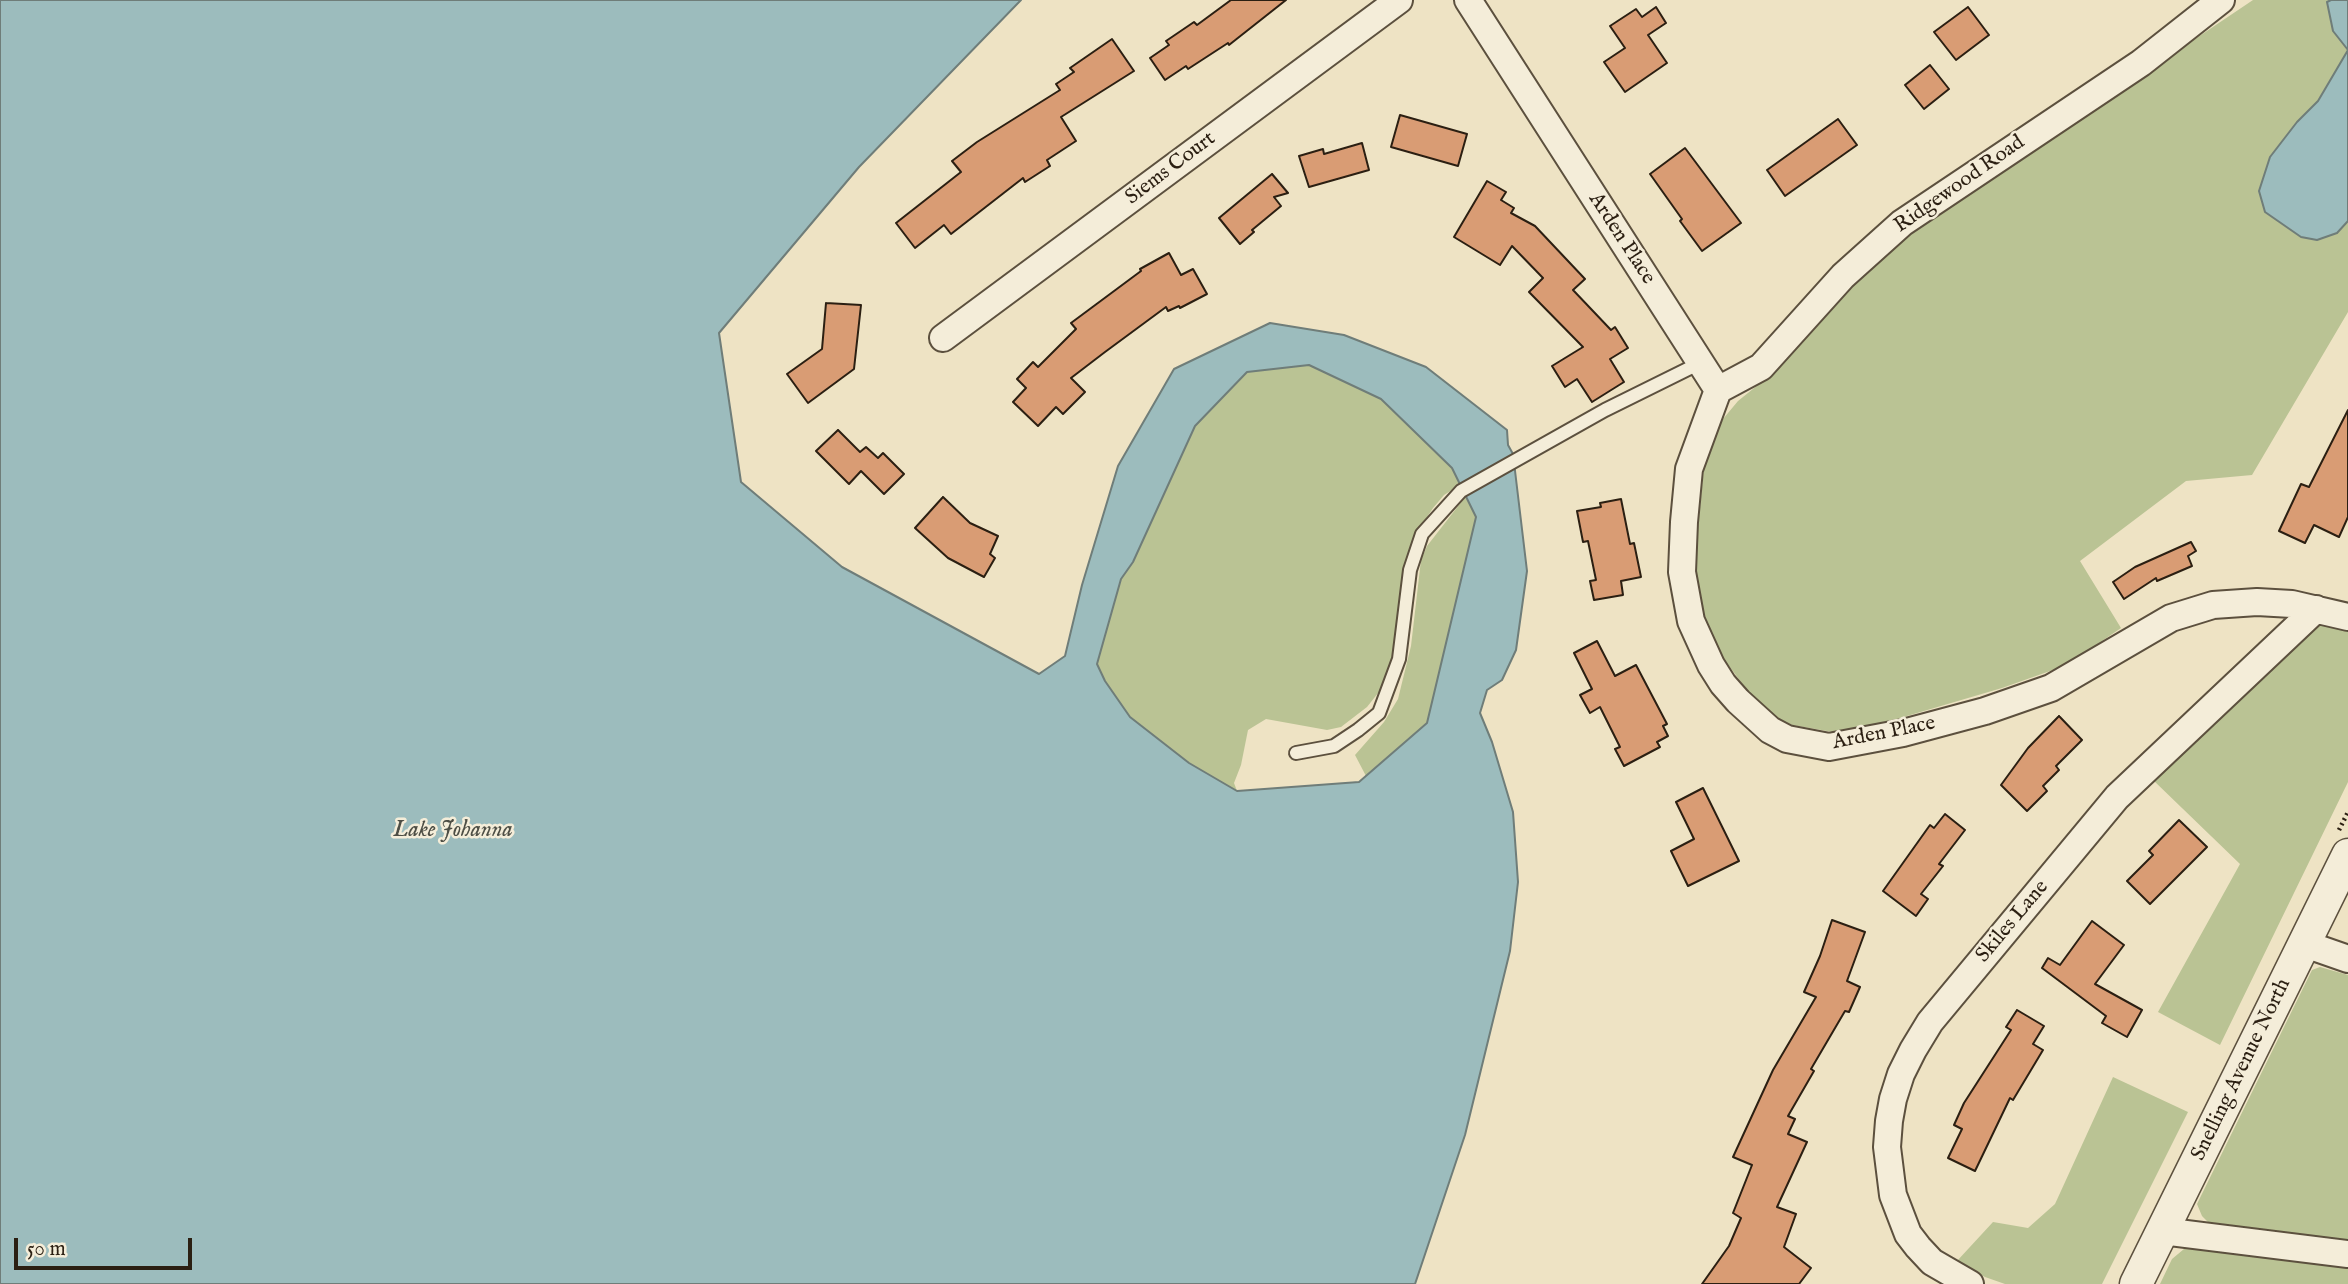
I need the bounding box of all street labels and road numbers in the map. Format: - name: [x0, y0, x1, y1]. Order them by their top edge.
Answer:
- street label: Siems Court: [1121, 127, 1221, 211]
- street label: Ridgewood Road: [1890, 131, 2030, 239]
- street label: Arden Place: [1582, 188, 1660, 290]
- street label: Arden Place: [1830, 712, 1938, 756]
- street label: Skiles Lane: [1971, 876, 2055, 968]
- street label: Snelling Avenue North: [2187, 975, 2297, 1165]

